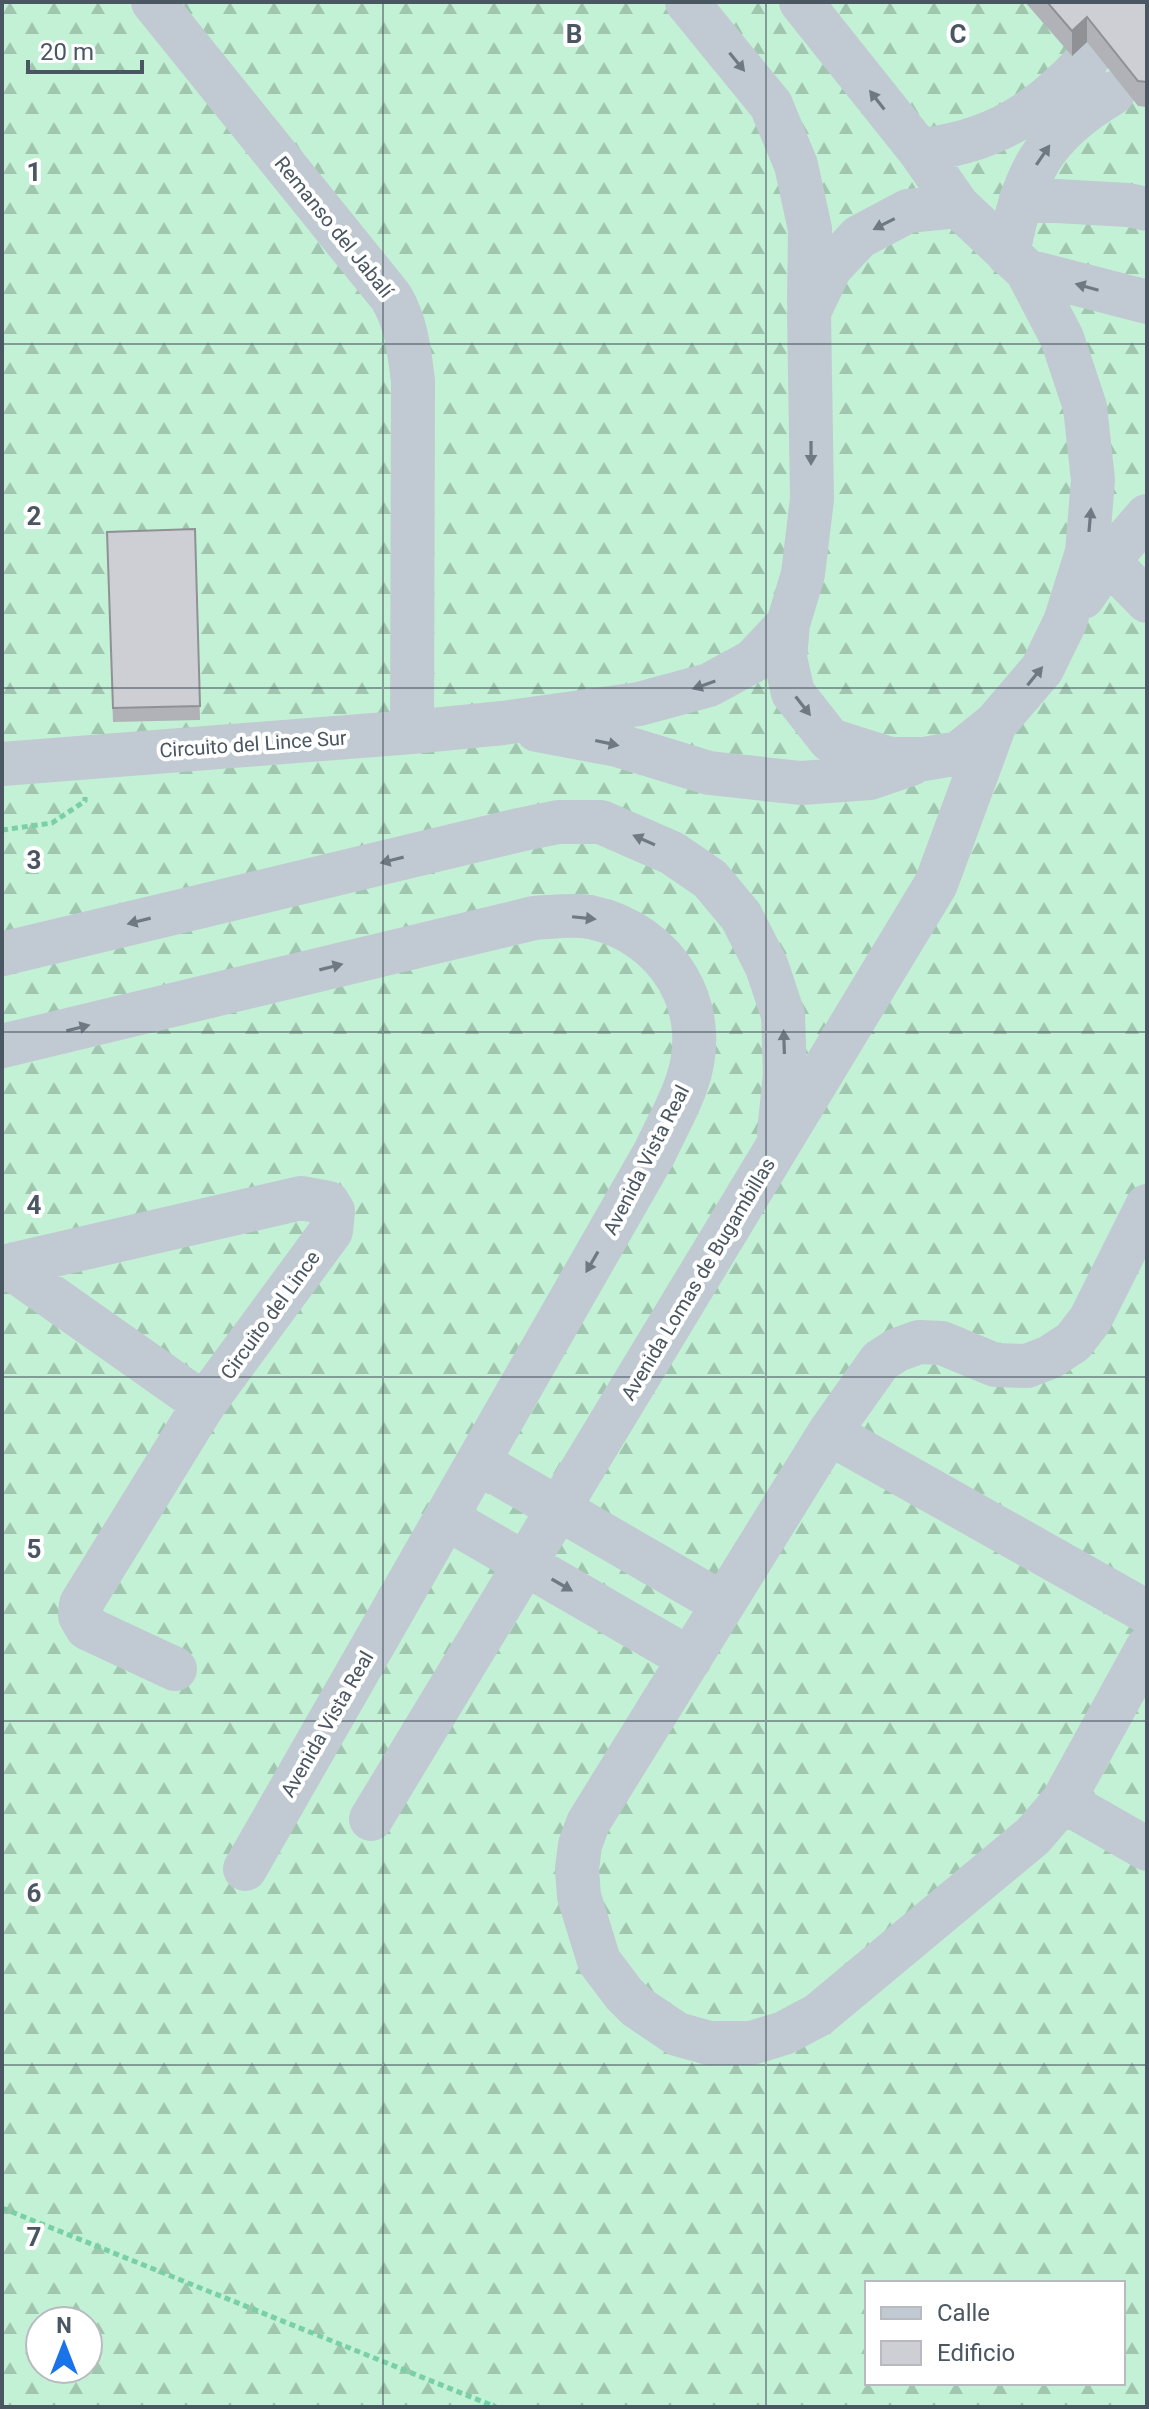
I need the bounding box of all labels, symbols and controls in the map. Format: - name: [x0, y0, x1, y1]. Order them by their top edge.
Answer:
- text: B: [566, 19, 582, 49]
- text: C: [949, 19, 967, 49]
- scale bar: [28, 24, 142, 74]
- text: 20 m: [40, 38, 94, 66]
- one-way arrow: [728, 52, 745, 73]
- one-way arrow: [870, 90, 886, 110]
- one-way arrow: [1035, 144, 1050, 165]
- street label: Remanso del Jabalí: [270, 152, 399, 303]
- text: 1: [27, 157, 41, 187]
- one-way arrow: [872, 217, 895, 231]
- one-way arrow: [1074, 281, 1099, 293]
- one-way arrow: [805, 441, 817, 466]
- text: 2: [27, 501, 41, 531]
- one-way arrow: [1083, 507, 1096, 532]
- one-way arrow: [1026, 666, 1043, 686]
- one-way arrow: [692, 680, 716, 692]
- one-way arrow: [795, 696, 811, 716]
- street label: Circuito del Lince Sur: [159, 725, 348, 763]
- one-way arrow: [595, 737, 620, 750]
- one-way arrow: [632, 833, 656, 847]
- text: 3: [27, 845, 41, 875]
- one-way arrow: [380, 855, 405, 867]
- one-way arrow: [572, 912, 597, 925]
- one-way arrow: [127, 916, 152, 928]
- one-way arrow: [318, 960, 343, 972]
- one-way arrow: [65, 1021, 90, 1033]
- one-way arrow: [778, 1029, 791, 1054]
- street label: Avenida Vista Real: [598, 1081, 694, 1239]
- street label: Avenida Lomas de Bugambillas: [616, 1153, 780, 1405]
- text: 4: [27, 1190, 42, 1220]
- street label: Circuito del Lince: [215, 1246, 325, 1384]
- one-way arrow: [585, 1251, 599, 1274]
- text: 5: [27, 1534, 41, 1564]
- one-way arrow: [550, 1578, 573, 1592]
- street label: Avenida Vista Real: [275, 1647, 379, 1801]
- text: 6: [27, 1878, 42, 1908]
- text: 7: [27, 2222, 41, 2252]
- legend: [865, 2281, 1125, 2385]
- text: Calle: [937, 2299, 990, 2327]
- north arrow: [24, 2305, 104, 2385]
- text: N: [56, 2313, 72, 2338]
- text: Edificio: [937, 2339, 1015, 2367]

